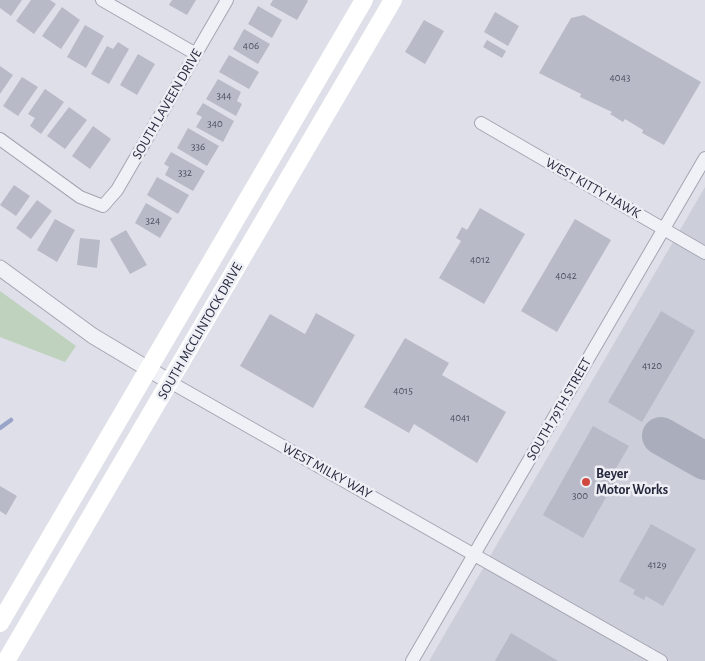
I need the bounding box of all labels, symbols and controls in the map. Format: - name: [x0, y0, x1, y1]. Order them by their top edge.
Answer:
- house number: 406: [243, 39, 259, 53]
- street label: SOUTH LAVEEN DRIVE: [129, 46, 205, 162]
- house number: 4043: [610, 71, 630, 85]
- house number: 344: [216, 89, 232, 103]
- house number: 340: [207, 117, 223, 131]
- house number: 336: [191, 140, 205, 154]
- street label: WEST KITTY HAWK: [542, 154, 644, 222]
- house number: 332: [178, 166, 192, 180]
- house number: 324: [146, 214, 160, 228]
- house number: 4012: [470, 253, 490, 267]
- street label: SOUTH MCCLINTOCK DRIVE: [154, 260, 246, 402]
- house number: 4042: [555, 269, 577, 283]
- street label: SOUTH 79TH STREET: [523, 355, 595, 463]
- house number: 4120: [642, 359, 662, 373]
- house number: 4015: [393, 384, 413, 398]
- house number: 4041: [450, 411, 470, 425]
- street label: WEST MILKY WAY: [279, 439, 375, 503]
- place label: Beyer Motor Works: [596, 466, 668, 498]
- marker: Beyer Motor Works: [580, 476, 592, 488]
- house number: 300: [572, 489, 588, 503]
- house number: 4129: [647, 558, 667, 572]

